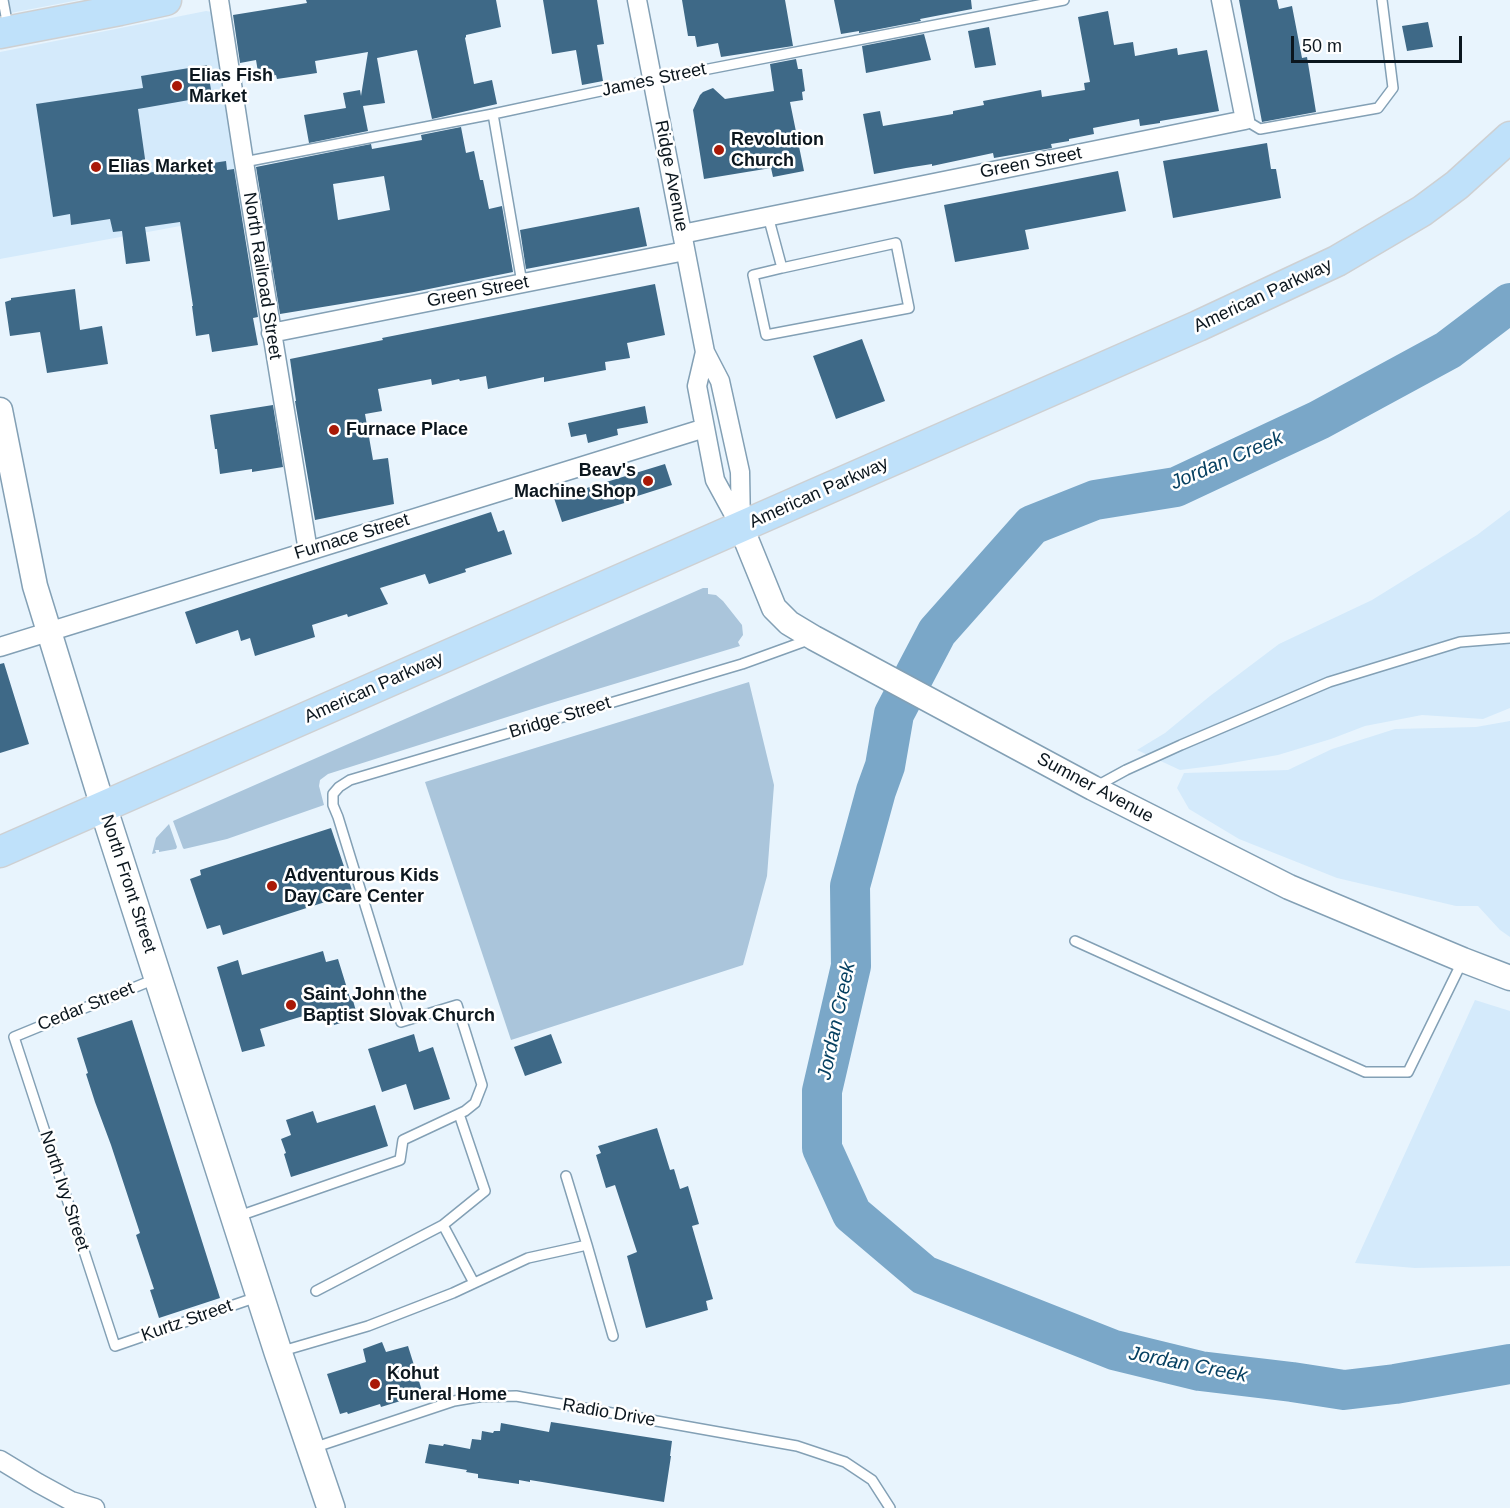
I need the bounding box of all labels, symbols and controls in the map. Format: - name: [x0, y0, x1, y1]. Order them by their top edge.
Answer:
- scale bar: [1294, 24, 1465, 62]
- text: 50 m: [1302, 36, 1342, 56]
- street label: James Street: [600, 58, 708, 102]
- place label: Elias Fish Market: [189, 65, 273, 107]
- marker: Elias Fish Market: [170, 79, 184, 93]
- street label: Ridge Avenue: [650, 119, 692, 233]
- place label: Revolution Church: [731, 129, 824, 172]
- marker: Revolution Church: [712, 143, 726, 157]
- street label: Green Street: [978, 143, 1084, 183]
- place label: Elias Market: [108, 156, 213, 178]
- marker: Elias Market: [89, 160, 103, 174]
- street label: North Railroad Street: [238, 191, 286, 361]
- street label: American Parkway: [1190, 255, 1336, 337]
- street label: Green Street: [425, 272, 531, 312]
- place label: Furnace Place: [346, 419, 468, 441]
- marker: Furnace Place: [327, 423, 341, 437]
- water label: Jordan Creek: [1167, 426, 1287, 496]
- street label: American Parkway: [746, 453, 892, 533]
- place label: Beav's Machine Shop: [514, 460, 636, 502]
- marker: Beav's Machine Shop: [641, 474, 655, 488]
- street label: Furnace Street: [292, 509, 412, 565]
- street label: American Parkway: [301, 648, 447, 728]
- street label: Bridge Street: [507, 692, 613, 744]
- street label: Sumner Avenue: [1033, 748, 1157, 828]
- street label: North Front Street: [95, 812, 161, 956]
- place label: Adventurous Kids Day Care Center: [284, 865, 439, 908]
- marker: Adventurous Kids Day Care Center: [265, 879, 279, 893]
- water label: Jordan Creek: [813, 960, 861, 1082]
- street label: Cedar Street: [35, 978, 137, 1036]
- place label: Saint John the Baptist Slovak Church: [303, 984, 495, 1026]
- marker: Saint John the Baptist Slovak Church: [284, 998, 298, 1012]
- street label: North Ivy Street: [34, 1128, 94, 1254]
- street label: Kurtz Street: [139, 1295, 235, 1347]
- water label: Jordan Creek: [1127, 1342, 1249, 1388]
- place label: Kohut Funeral Home: [387, 1363, 507, 1406]
- marker: Kohut Funeral Home: [368, 1377, 382, 1391]
- street label: Radio Drive: [561, 1394, 657, 1432]

